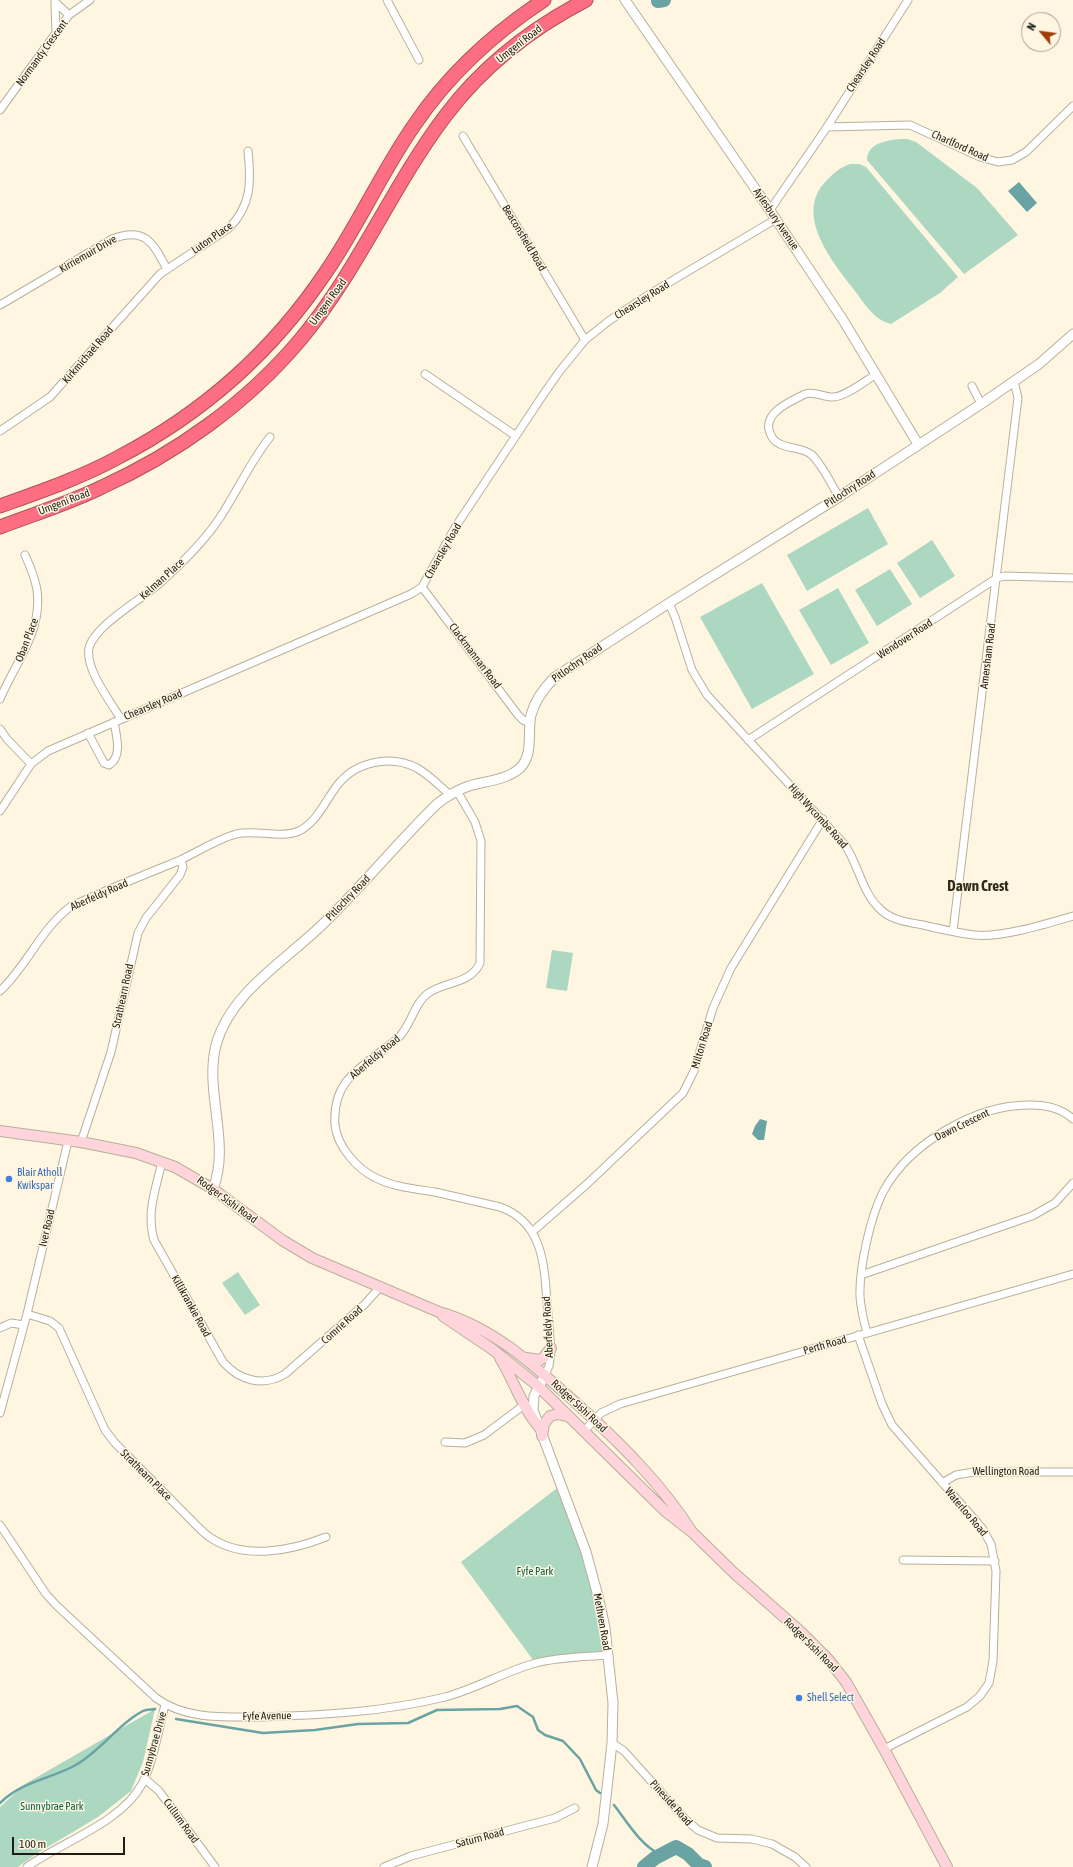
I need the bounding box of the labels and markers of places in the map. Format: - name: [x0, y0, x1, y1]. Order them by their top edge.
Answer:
- place label: Blair Atholl Kwikspar: [17, 1166, 62, 1192]
- marker: Blair Atholl Kwikspar: [4, 1174, 14, 1184]
- place label: Shell Select: [807, 1691, 854, 1705]
- marker: Shell Select: [794, 1693, 804, 1703]

